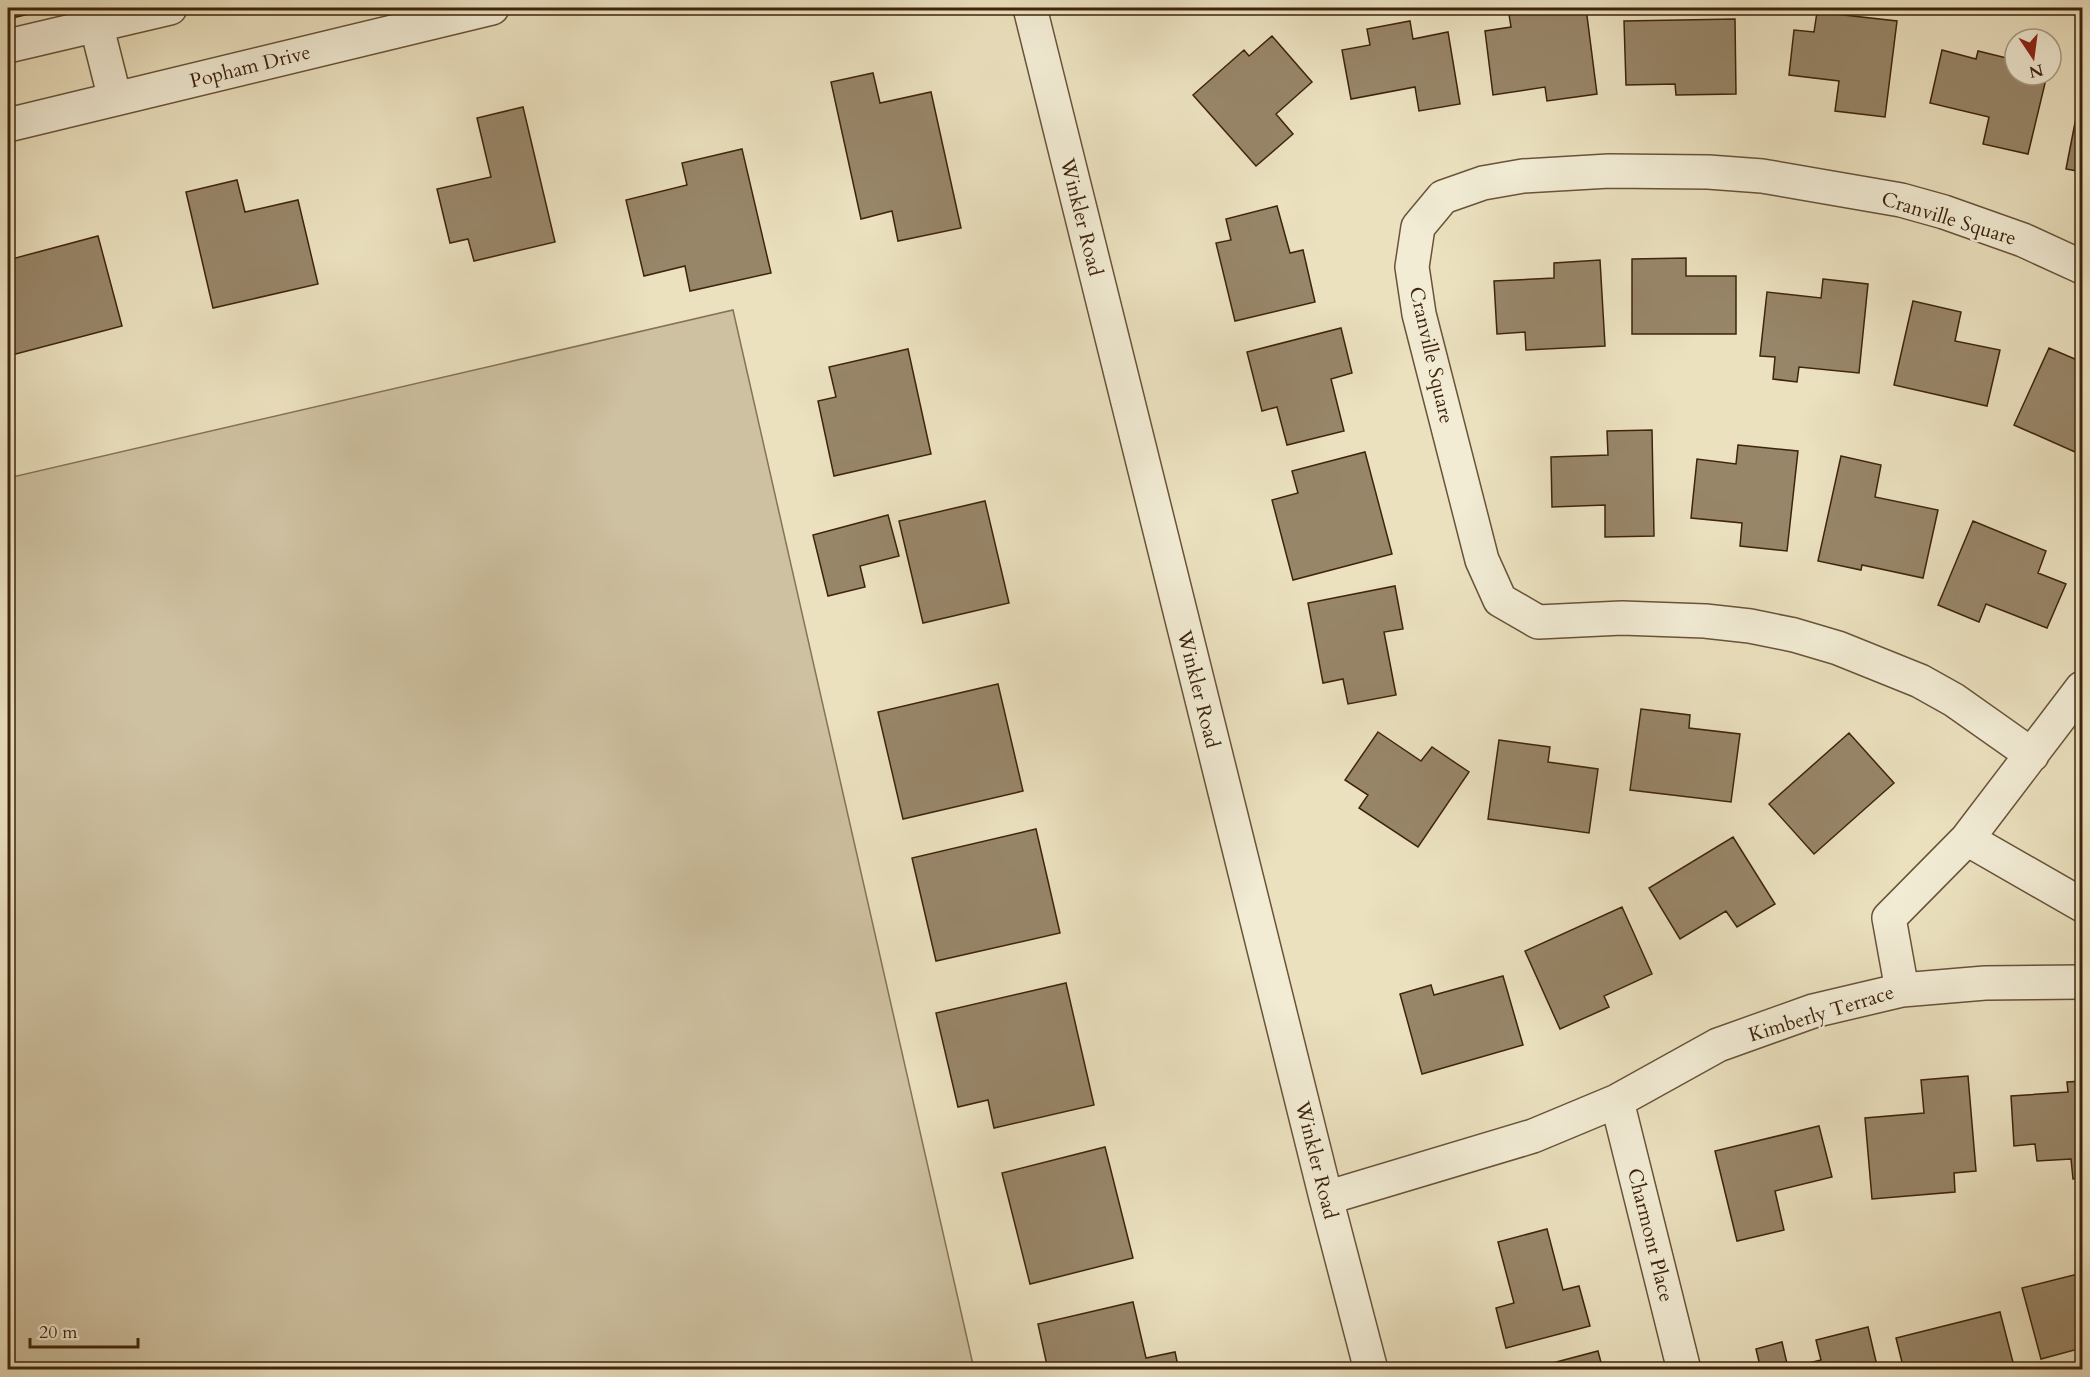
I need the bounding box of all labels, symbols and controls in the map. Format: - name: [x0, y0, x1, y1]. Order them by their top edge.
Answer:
- north arrow: [2003, 27, 2063, 87]
- street label: Popham Drive: [187, 38, 313, 95]
- text: N: [2027, 58, 2045, 83]
- street label: Winkler Road: [1054, 154, 1109, 279]
- street label: Cranville Square: [1878, 185, 2020, 252]
- street label: Cranville Square: [1403, 284, 1460, 426]
- street label: Winkler Road: [1171, 626, 1226, 751]
- street label: Kimberly Terrace: [1745, 979, 1897, 1048]
- street label: Winkler Road: [1289, 1097, 1344, 1222]
- street label: Charmont Place: [1621, 1166, 1680, 1305]
- scale bar: [30, 1311, 138, 1349]
- text: 20 m: [39, 1320, 78, 1345]

